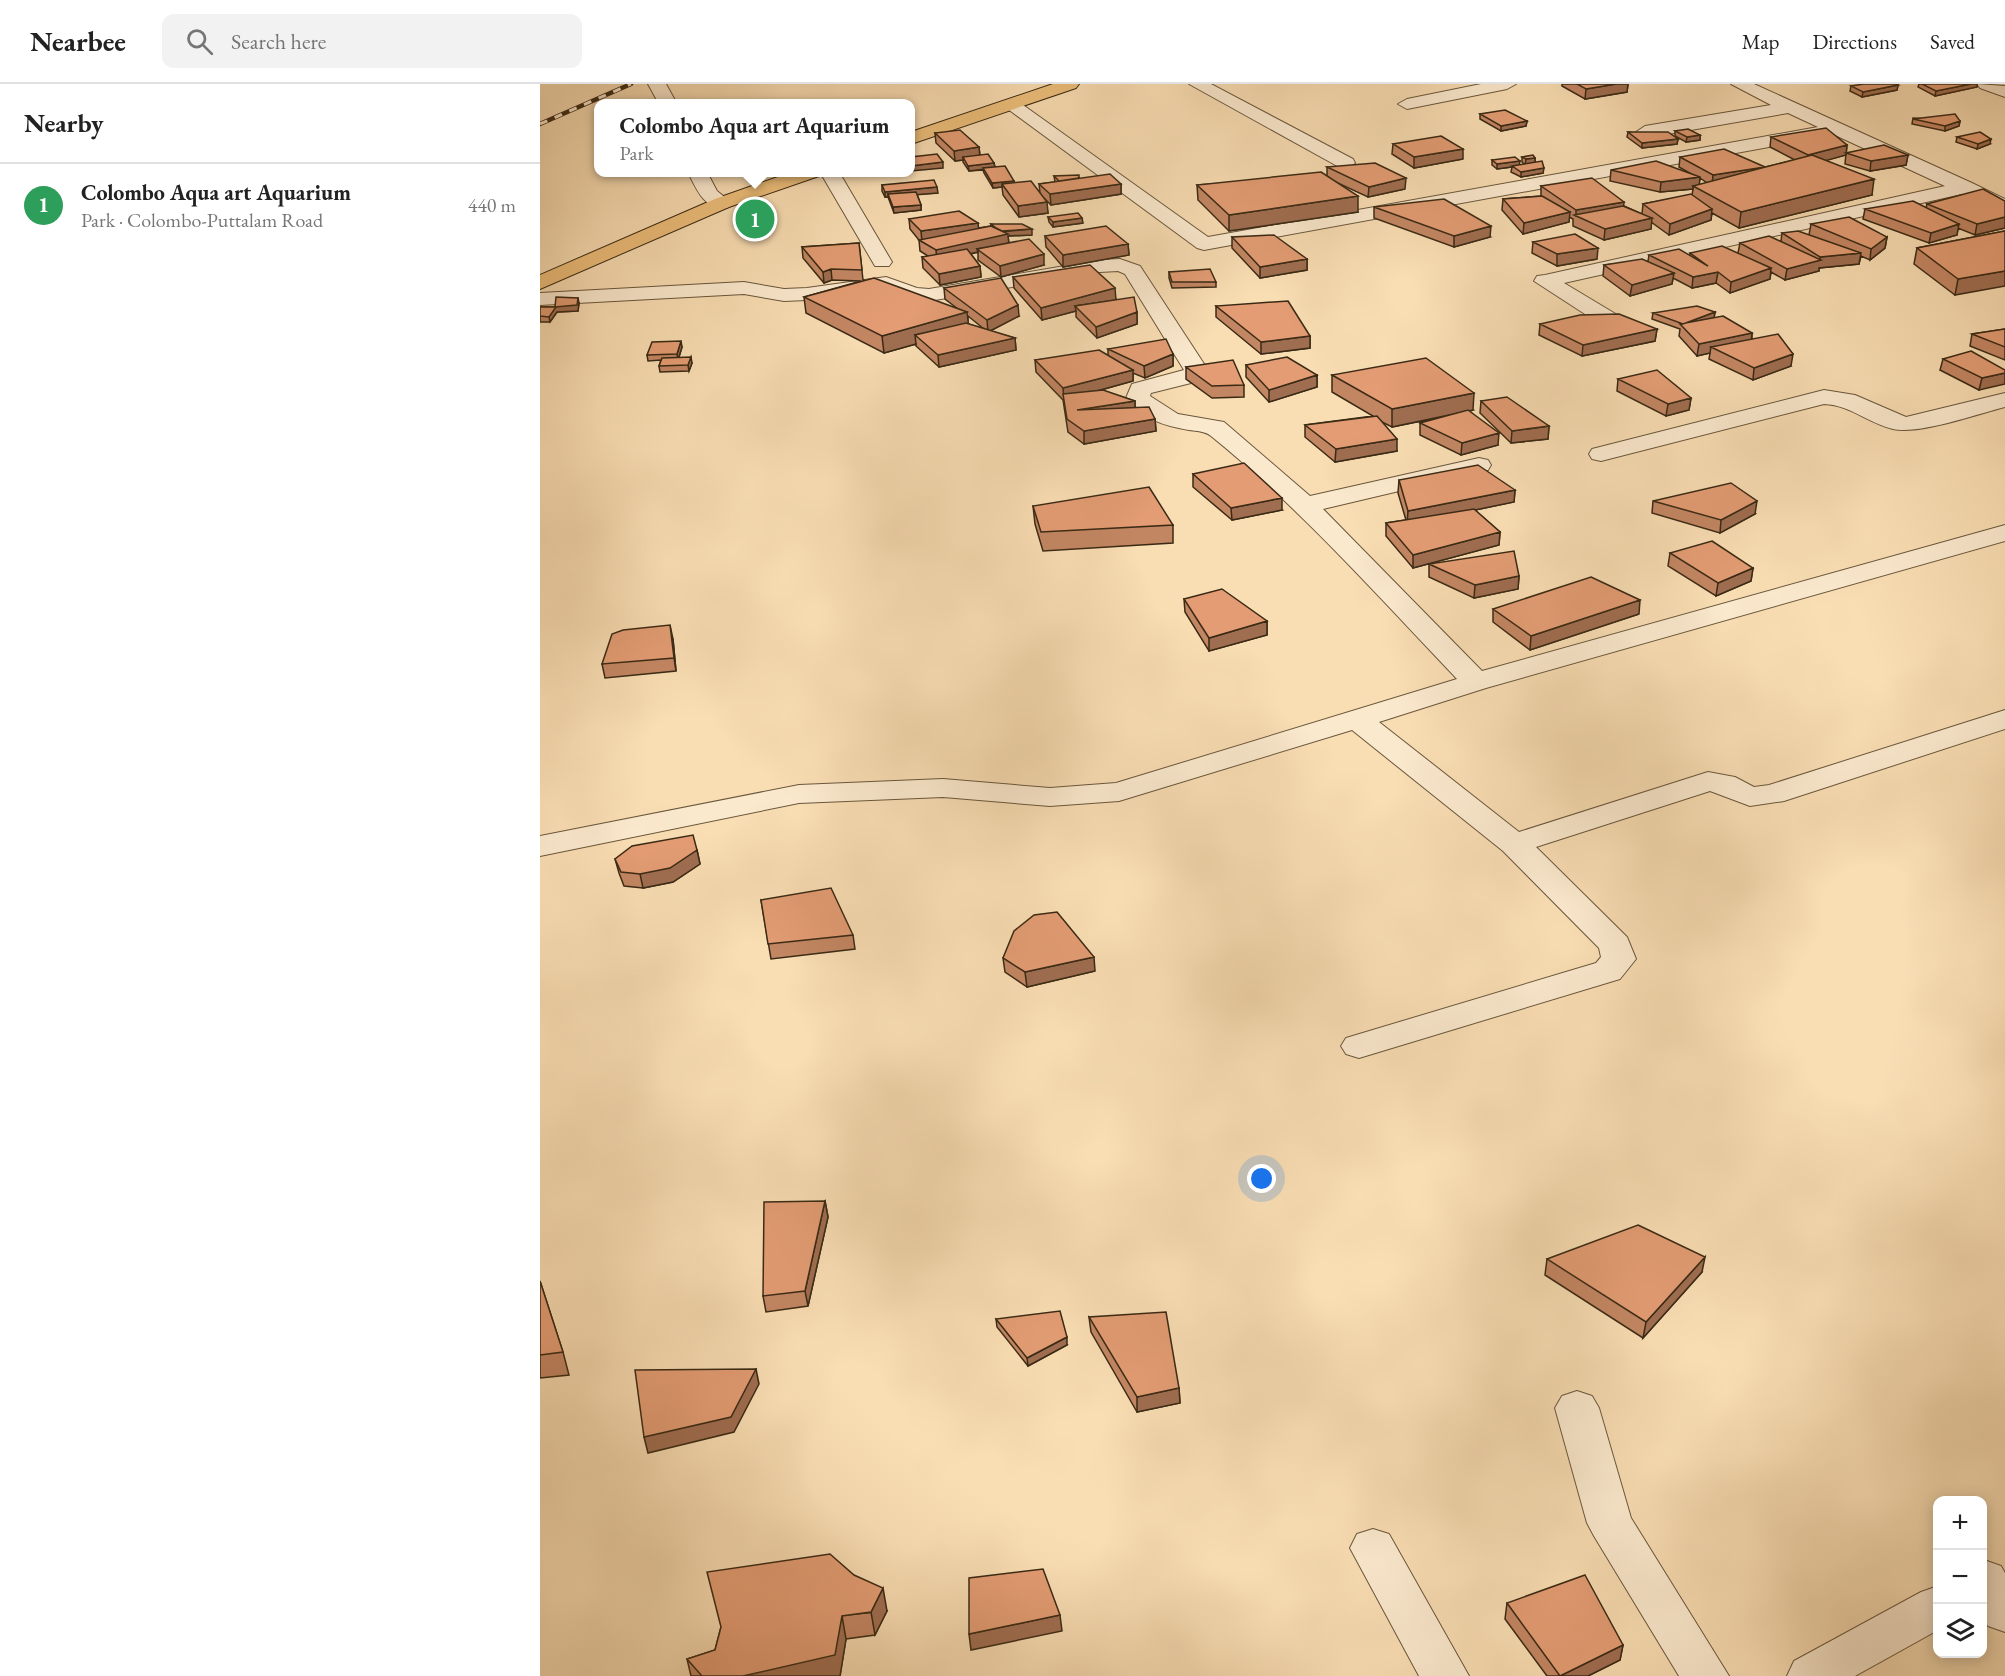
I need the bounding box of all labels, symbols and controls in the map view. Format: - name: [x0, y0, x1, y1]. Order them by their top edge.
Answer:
- search box: [162, 14, 582, 68]
- text: Nearbee: [30, 23, 126, 59]
- icon: search: [183, 25, 216, 58]
- text: Search here: [231, 27, 326, 56]
- text: Map: [1742, 28, 1779, 55]
- text: Directions: [1812, 28, 1897, 55]
- text: Saved: [1930, 28, 1975, 55]
- popup: [594, 99, 915, 177]
- text: Nearby: [24, 106, 104, 140]
- text: Colombo Aqua art Aquarium: [620, 111, 889, 140]
- text: Park: [620, 140, 654, 166]
- text: Colombo Aqua art Aquarium: [81, 178, 351, 207]
- text: 1: [38, 192, 49, 218]
- text: 440 m: [468, 192, 516, 218]
- pin: 1: [736, 196, 774, 242]
- text: Park · Colombo-Puttalam Road: [81, 207, 323, 233]
- your location: [1247, 1164, 1276, 1193]
- map controls: [1933, 1496, 1987, 1658]
- button: +: [1933, 1496, 1987, 1550]
- button: −: [1933, 1550, 1987, 1604]
- button: layers: [1933, 1604, 1987, 1658]

